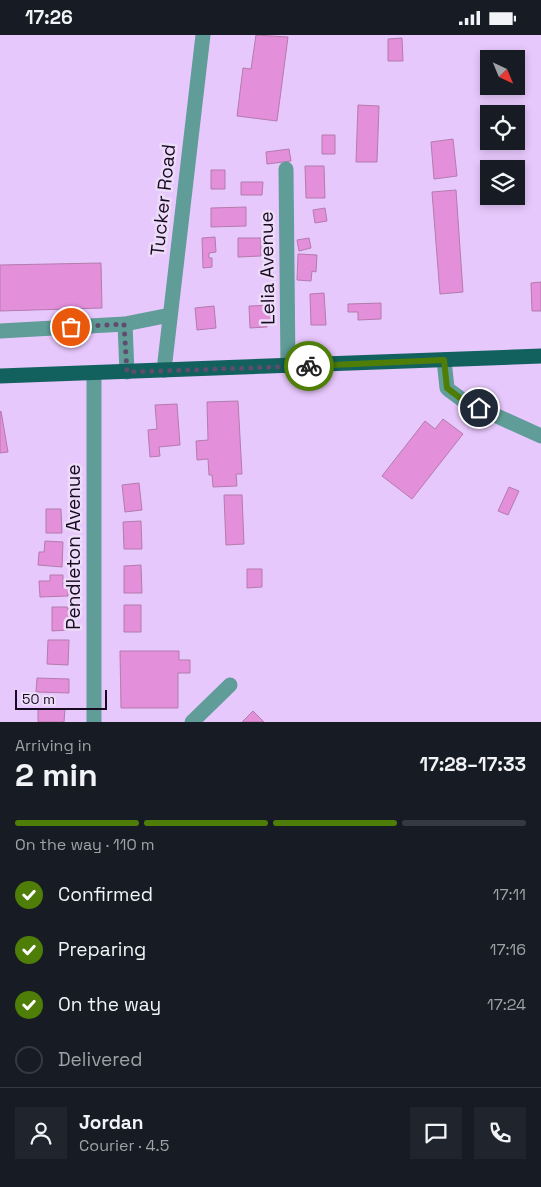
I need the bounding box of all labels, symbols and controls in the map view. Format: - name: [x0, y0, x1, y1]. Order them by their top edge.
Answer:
- text: 17:26: [25, 5, 73, 30]
- north arrow: [480, 50, 525, 95]
- map controls: [480, 50, 525, 205]
- button: locate: [480, 105, 525, 150]
- street label: Tucker Road: [145, 143, 181, 257]
- button: layers: [480, 160, 525, 205]
- street label: Lelia Avenue: [254, 211, 280, 325]
- pin: [50, 306, 92, 348]
- icon: bag: [57, 313, 85, 341]
- courier: [284, 341, 334, 391]
- icon: bike: [295, 352, 323, 380]
- pin: [458, 387, 500, 429]
- icon: home: [465, 394, 493, 422]
- street label: Pendleton Avenue: [61, 464, 86, 630]
- scale bar: [15, 687, 108, 710]
- text: 50 m: [22, 690, 55, 708]
- text: Arriving in: [15, 735, 92, 756]
- text: 17:28–17:33: [420, 752, 526, 777]
- text: 2 min: [15, 755, 98, 795]
- text: On the way · 110 m: [15, 834, 155, 855]
- icon: check: [15, 881, 43, 909]
- text: Confirmed: [58, 882, 153, 907]
- text: 17:11: [493, 884, 526, 905]
- icon: check: [15, 936, 43, 964]
- text: Preparing: [58, 937, 146, 962]
- text: 17:16: [490, 939, 526, 960]
- icon: check: [15, 991, 43, 1019]
- text: On the way: [58, 992, 161, 1017]
- text: 17:24: [487, 994, 526, 1015]
- text: Delivered: [58, 1047, 143, 1072]
- button: person: [15, 1107, 67, 1159]
- button: chat: [410, 1107, 462, 1159]
- button: phone: [474, 1107, 526, 1159]
- text: Jordan: [79, 1110, 144, 1135]
- text: Courier · 4.5: [79, 1135, 169, 1156]

